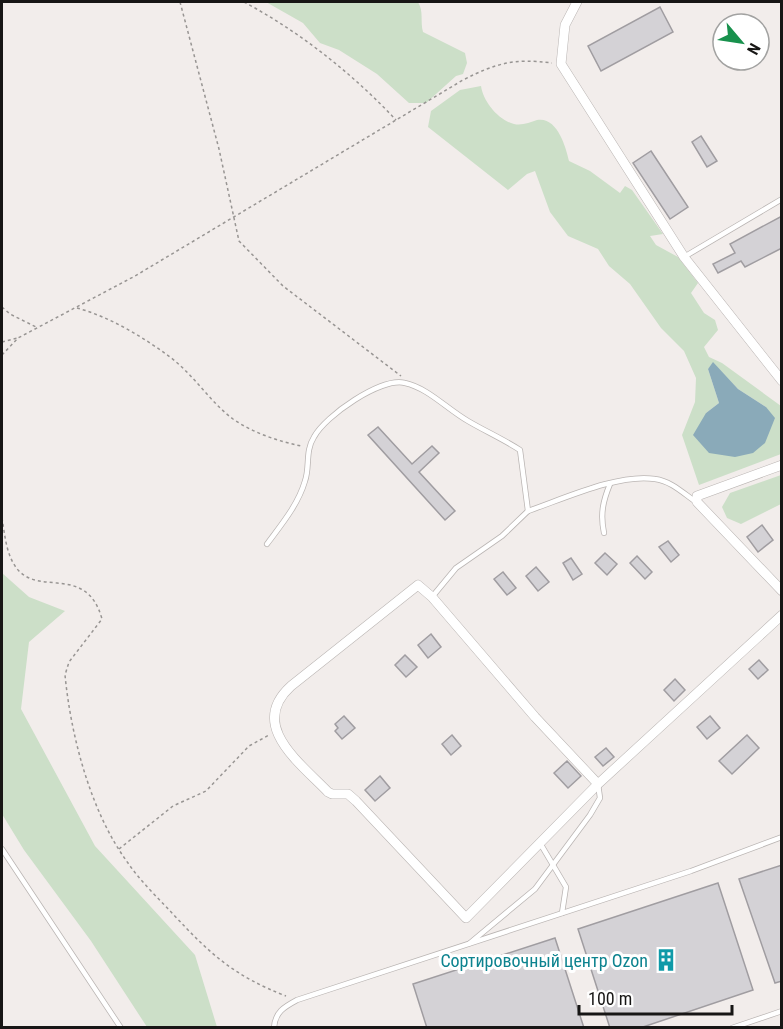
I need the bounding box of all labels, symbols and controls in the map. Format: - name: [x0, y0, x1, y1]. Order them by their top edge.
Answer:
- north arrow: [711, 12, 771, 72]
- text: N: [743, 40, 764, 58]
- building icon: Сортировочный центр Ozon: [653, 947, 679, 973]
- place label: Сортировочный центр Ozon: [440, 950, 648, 971]
- scale bar: [579, 978, 732, 1016]
- text: 100 m: [588, 988, 632, 1009]

